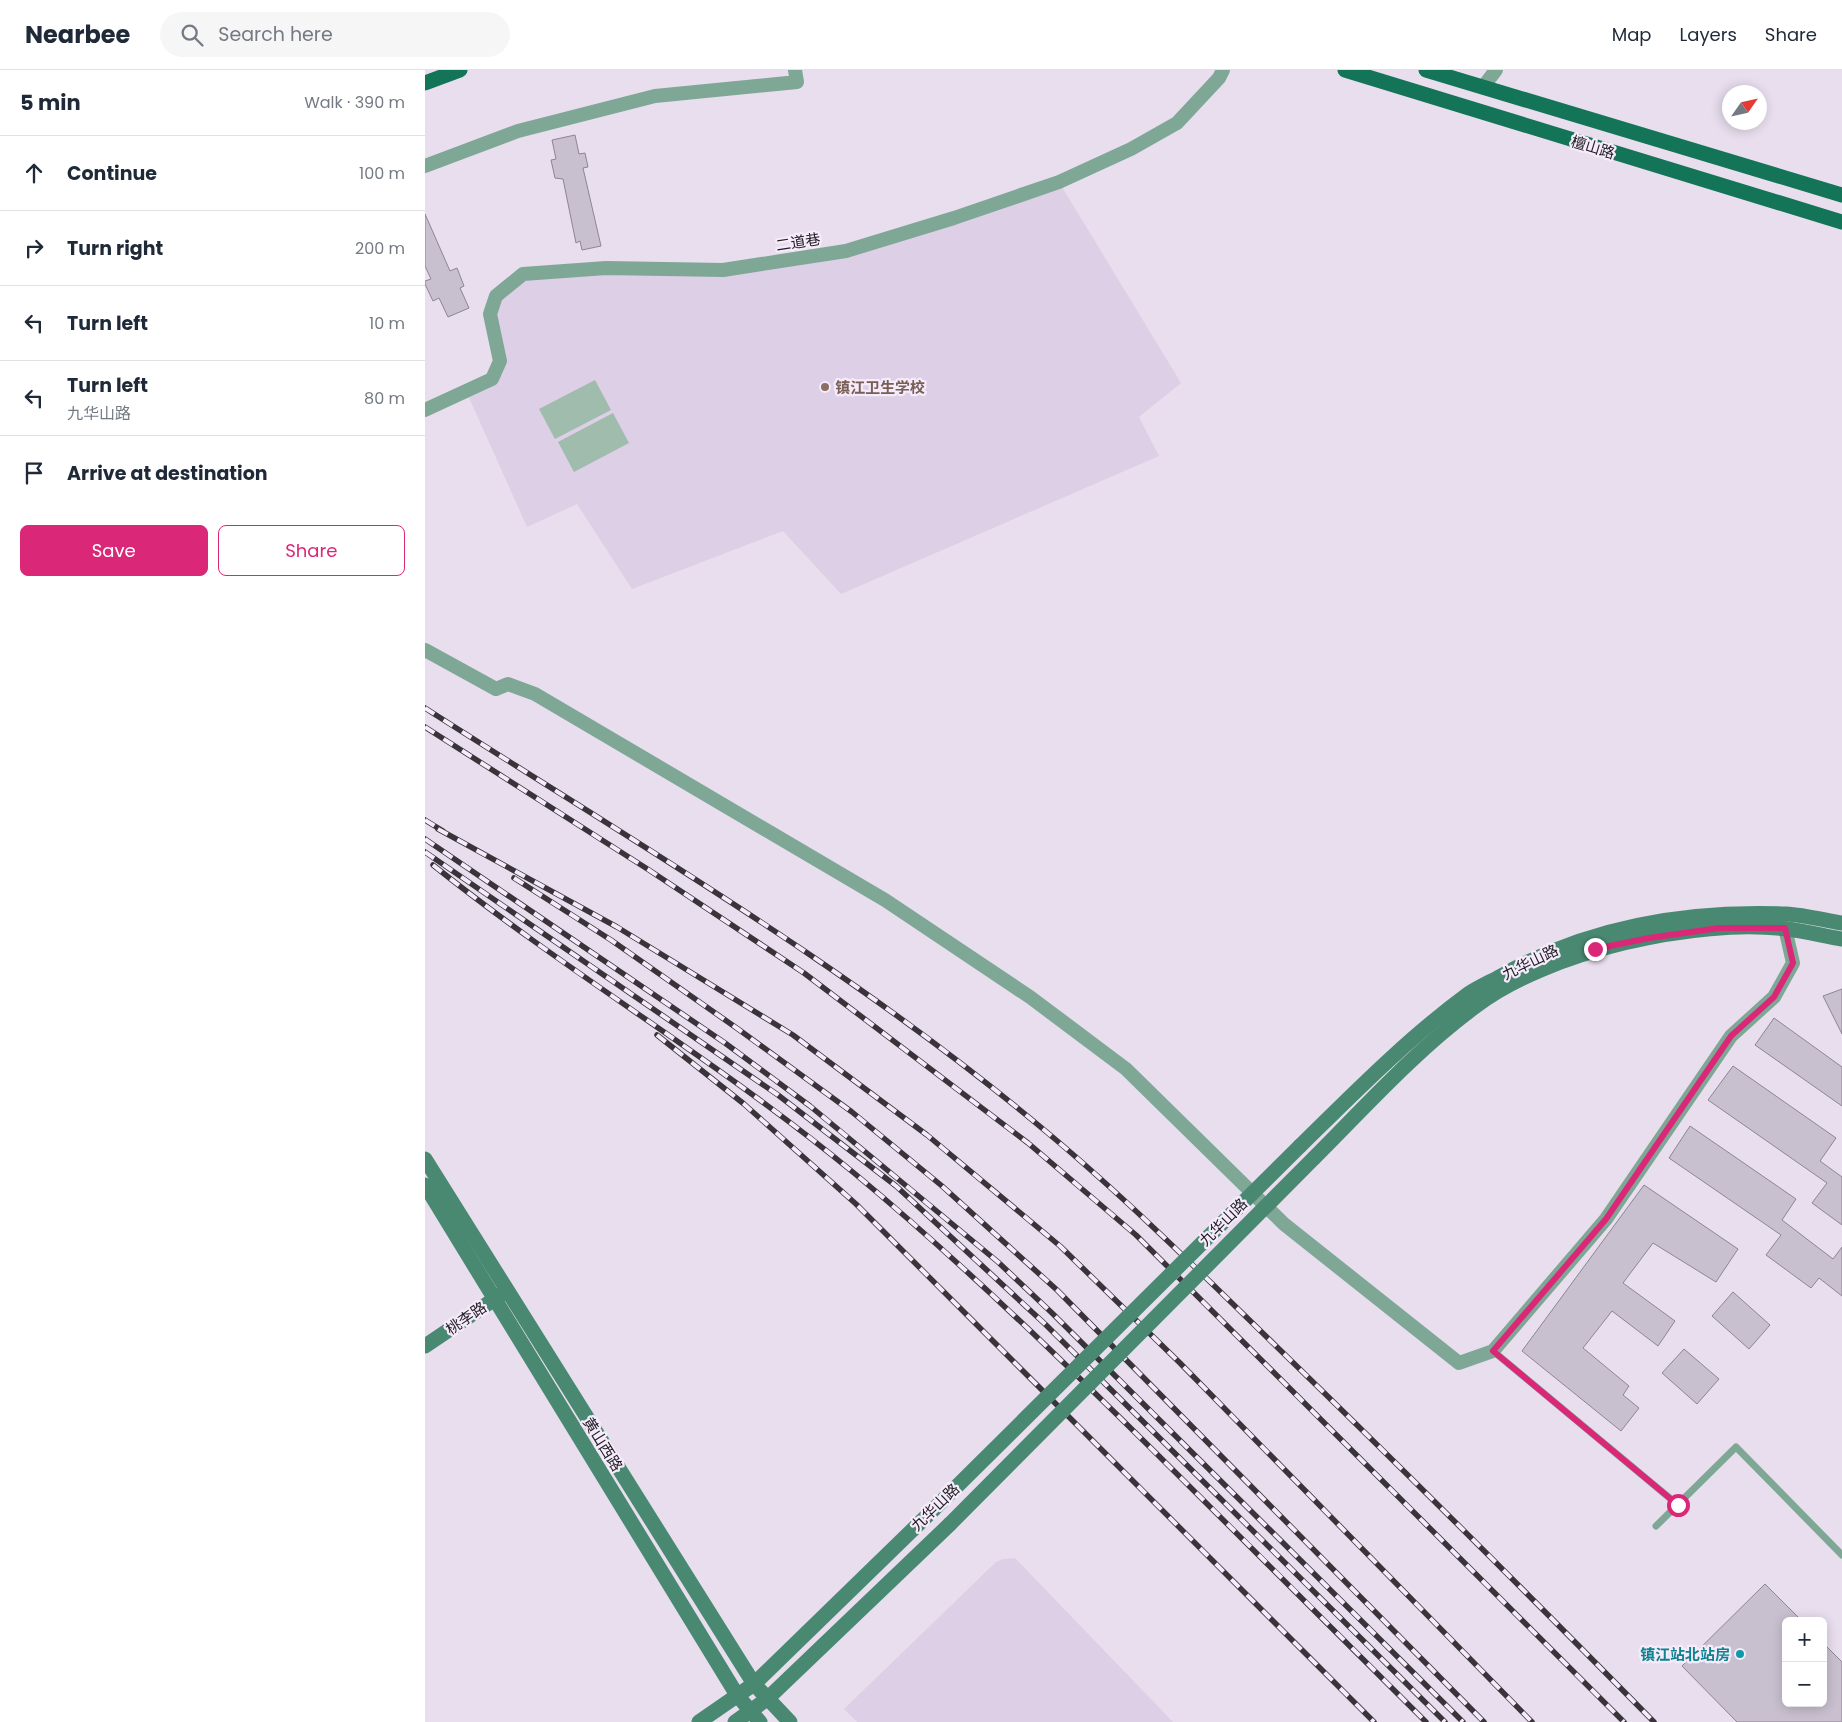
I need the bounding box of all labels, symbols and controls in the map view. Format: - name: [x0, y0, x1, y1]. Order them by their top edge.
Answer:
- search box: [160, 12, 510, 57]
- text: Nearbee: [25, 18, 130, 51]
- icon: search: [178, 21, 206, 49]
- text: Search here: [218, 21, 333, 48]
- text: Map: [1612, 22, 1652, 47]
- text: Layers: [1680, 22, 1737, 47]
- text: Share: [1765, 22, 1817, 47]
- north arrow: [1722, 85, 1767, 130]
- text: 5 min: [20, 88, 81, 117]
- text: Walk · 390 m: [304, 91, 405, 114]
- street label: 檀山路: [1568, 130, 1618, 164]
- icon: ahead: [20, 159, 48, 187]
- text: Continue: [67, 160, 157, 187]
- text: 100 m: [359, 162, 405, 185]
- street label: 二道巷: [774, 228, 822, 256]
- icon: right: [20, 234, 48, 262]
- text: Turn right: [67, 235, 163, 262]
- text: 200 m: [355, 237, 405, 260]
- icon: left: [20, 309, 48, 337]
- text: Turn left: [67, 310, 148, 337]
- text: 10 m: [369, 312, 405, 335]
- text: Turn left: [67, 372, 148, 399]
- place label: 镇江卫生学校: [835, 377, 925, 398]
- marker: 镇江卫生学校: [819, 381, 831, 393]
- icon: left: [20, 384, 48, 412]
- text: 80 m: [364, 387, 405, 410]
- text: 九华山路: [67, 402, 131, 425]
- icon: arrive: [20, 459, 48, 487]
- text: Arrive at destination: [67, 460, 268, 487]
- button: Save: [20, 525, 208, 576]
- button: Share: [218, 525, 405, 576]
- route end: [1584, 938, 1607, 961]
- street label: 九华山路: [1498, 939, 1562, 985]
- street label: 九华山路: [1194, 1193, 1252, 1251]
- street label: 桃李路: [441, 1297, 491, 1339]
- street label: 黄山西路: [578, 1413, 628, 1475]
- street label: 九华山路: [906, 1479, 964, 1535]
- route start: [1667, 1494, 1690, 1517]
- map controls: [1782, 1617, 1827, 1707]
- button: +: [1782, 1617, 1827, 1662]
- place label: 镇江站北站房: [1640, 1644, 1730, 1665]
- marker: 镇江站北站房: [1734, 1648, 1746, 1660]
- button: −: [1782, 1662, 1827, 1707]

